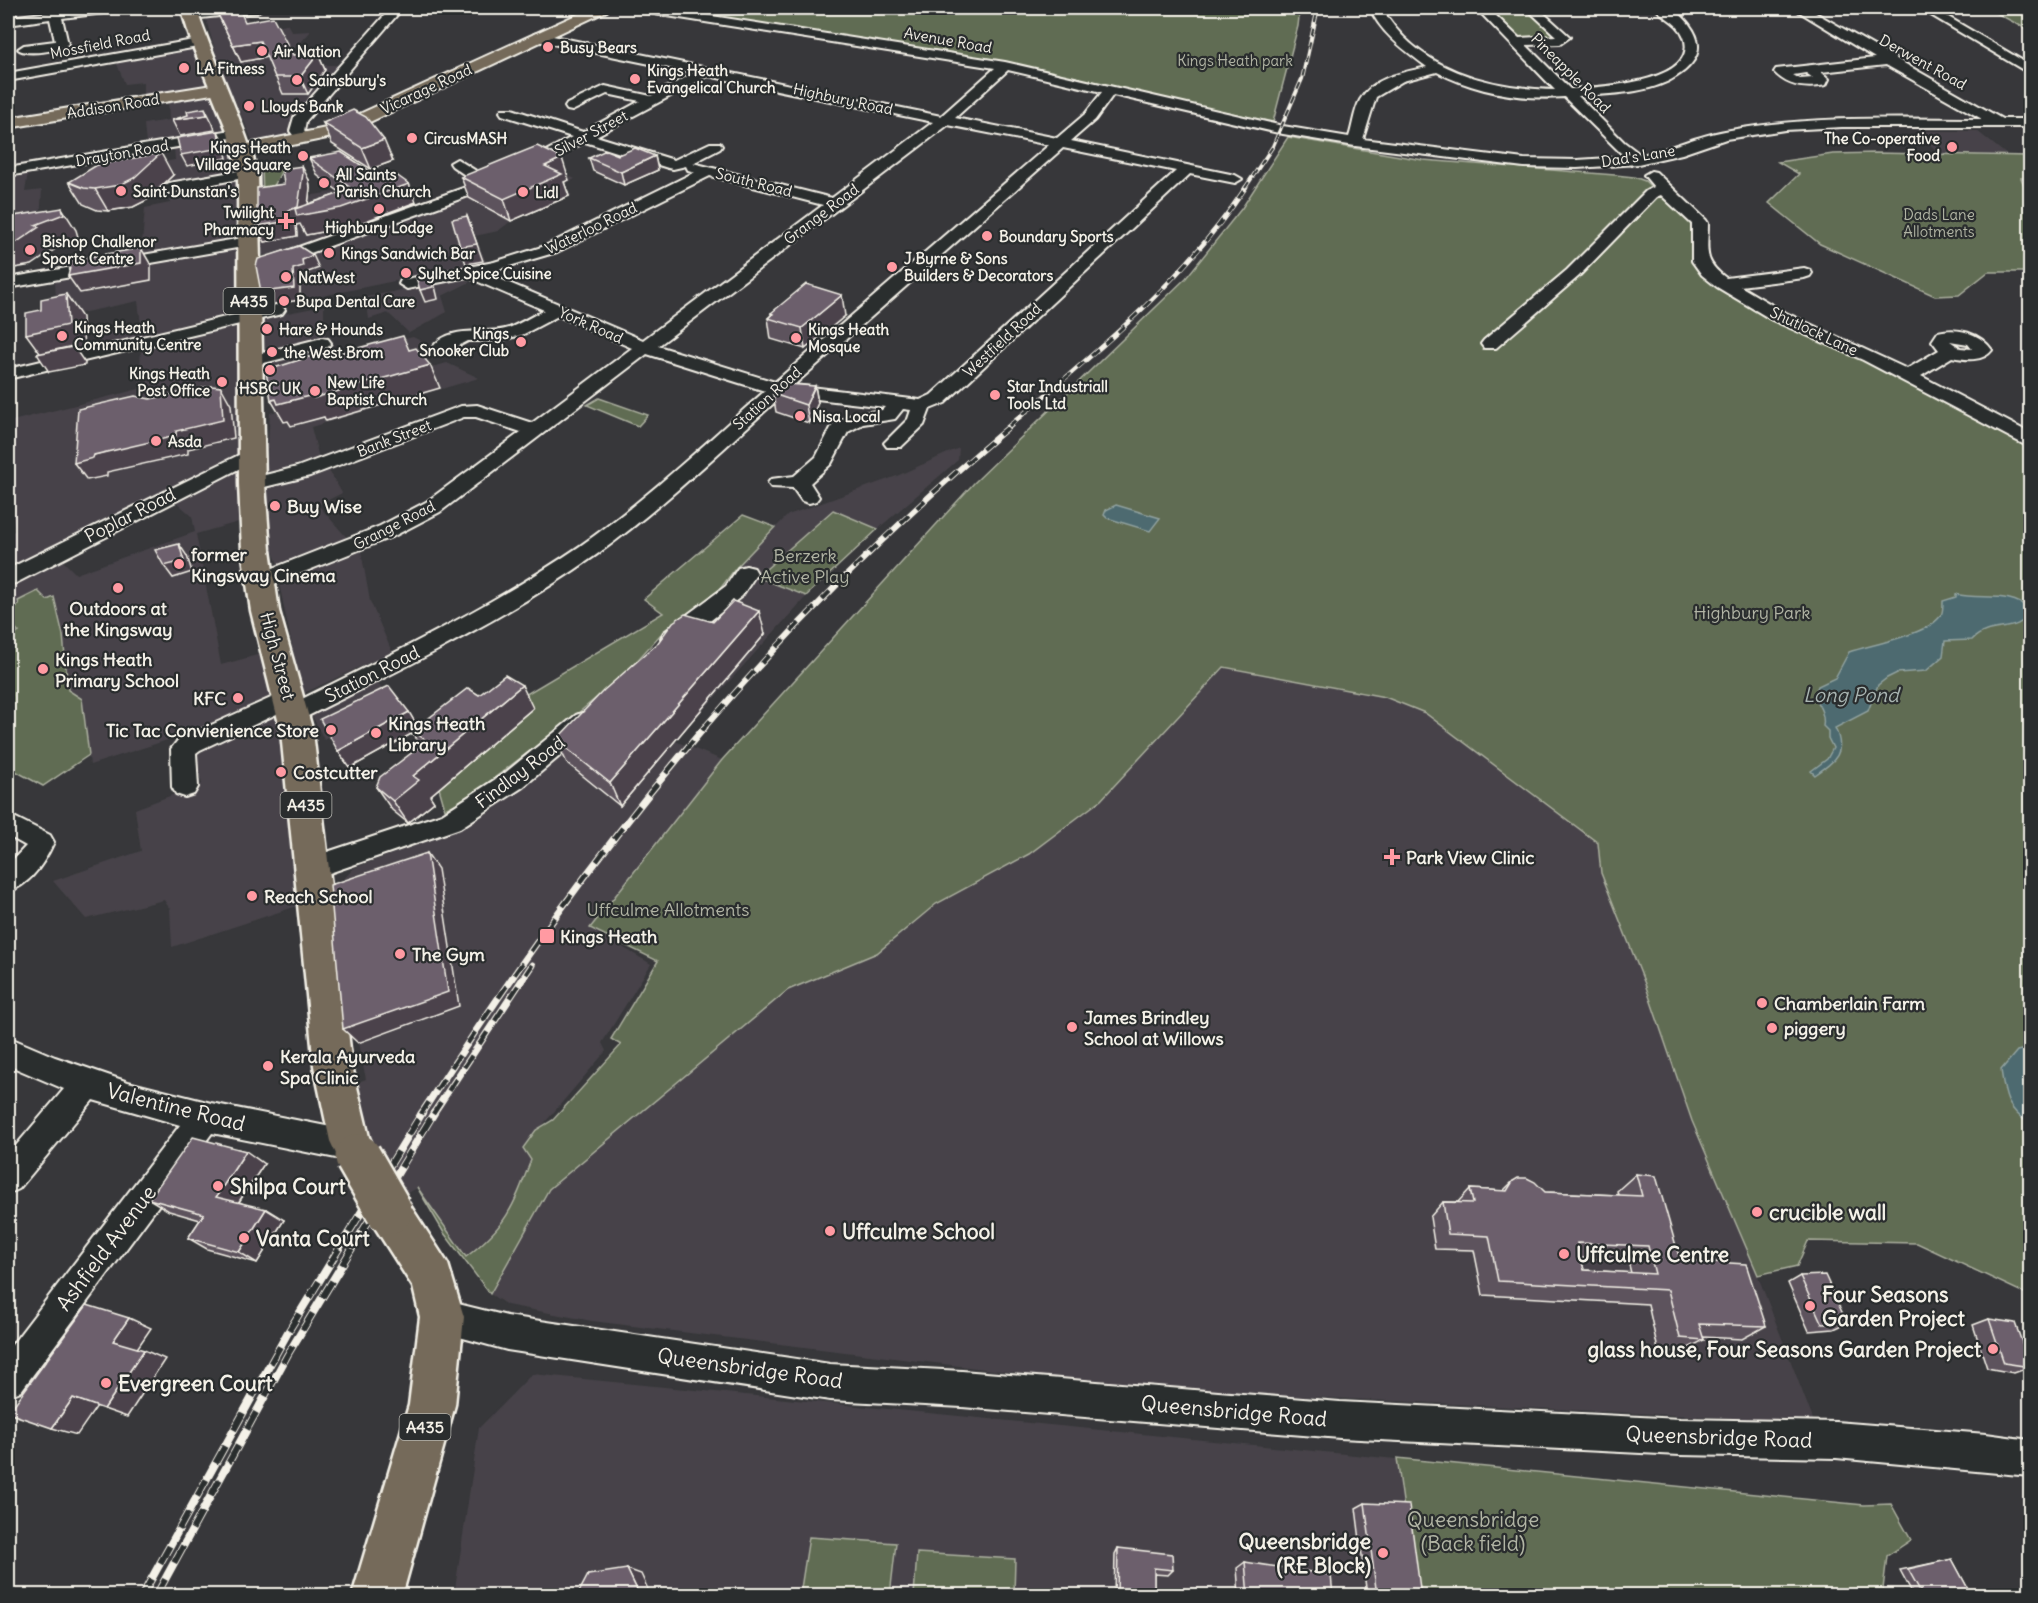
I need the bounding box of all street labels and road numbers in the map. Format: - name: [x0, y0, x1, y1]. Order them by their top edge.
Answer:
- street label: Avenue Road: [903, 23, 994, 57]
- street label: Mossfield Road: [48, 25, 152, 63]
- street label: Pineapple Road: [1527, 29, 1615, 117]
- street label: Derwent Road: [1876, 30, 1970, 94]
- street label: Vicarage Road: [377, 60, 475, 118]
- street label: Highbury Road: [791, 79, 895, 119]
- street label: Addison Road: [65, 89, 161, 123]
- street label: Silver Street: [551, 106, 631, 160]
- street label: Drayton Road: [74, 135, 170, 171]
- street label: Dad's Lane: [1600, 141, 1676, 171]
- street label: South Road: [714, 163, 794, 201]
- street label: Grange Road: [780, 179, 862, 248]
- street label: Waterloo Road: [542, 198, 640, 258]
- road number: A435: [224, 288, 274, 314]
- street label: Westfield Road: [959, 299, 1045, 381]
- street label: York Road: [556, 302, 626, 348]
- street label: Shutlock Lane: [1767, 302, 1861, 360]
- street label: Station Road: [729, 362, 805, 434]
- street label: Bank Street: [354, 415, 434, 461]
- street label: Poplar Road: [81, 482, 180, 548]
- street label: Grange Road: [350, 496, 438, 554]
- street label: High Street: [255, 610, 301, 702]
- street label: Station Road: [321, 640, 424, 708]
- street label: Findlay Road: [471, 731, 570, 813]
- road number: A435: [280, 792, 332, 818]
- street label: Valentine Road: [104, 1077, 248, 1137]
- street label: Ashfield Avenue: [50, 1180, 162, 1316]
- street label: Queensbridge Road: [656, 1342, 844, 1394]
- street label: Queensbridge Road: [1140, 1389, 1328, 1433]
- road number: A435: [400, 1414, 450, 1440]
- street label: Queensbridge Road: [1625, 1420, 1813, 1454]

